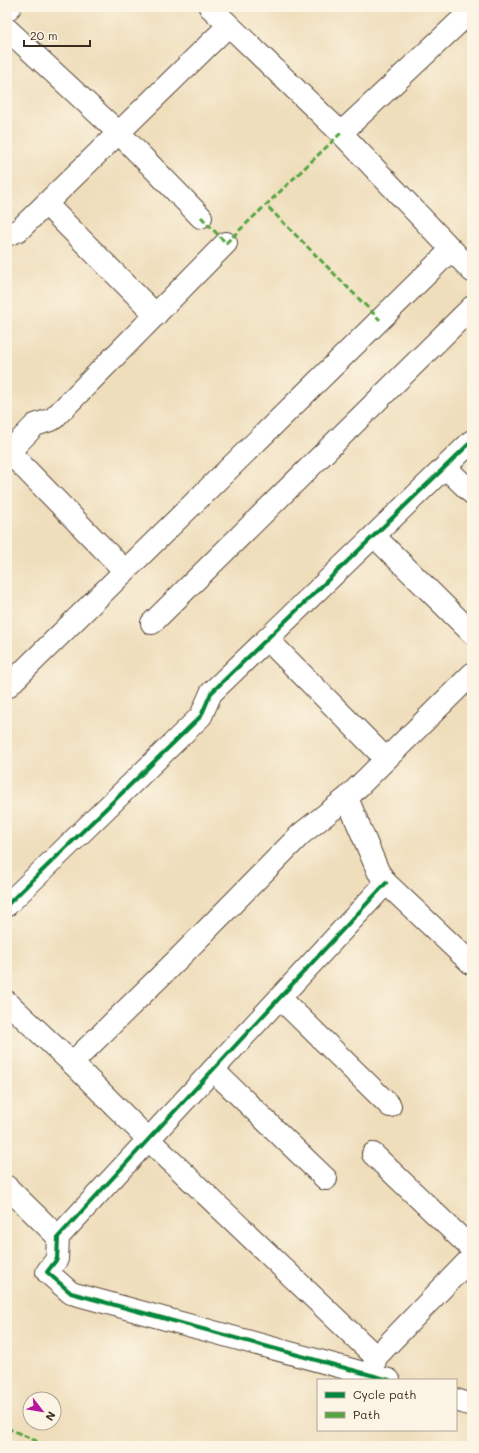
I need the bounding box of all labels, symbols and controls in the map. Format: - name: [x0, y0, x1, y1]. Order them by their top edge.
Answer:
- scale bar: [24, 22, 90, 48]
- text: 20 m: [30, 27, 58, 43]
- legend: [317, 1379, 457, 1431]
- text: Cycle path: [353, 1386, 416, 1402]
- north arrow: [22, 1391, 62, 1431]
- text: Path: [353, 1406, 380, 1422]
- text: N: [42, 1409, 60, 1424]

